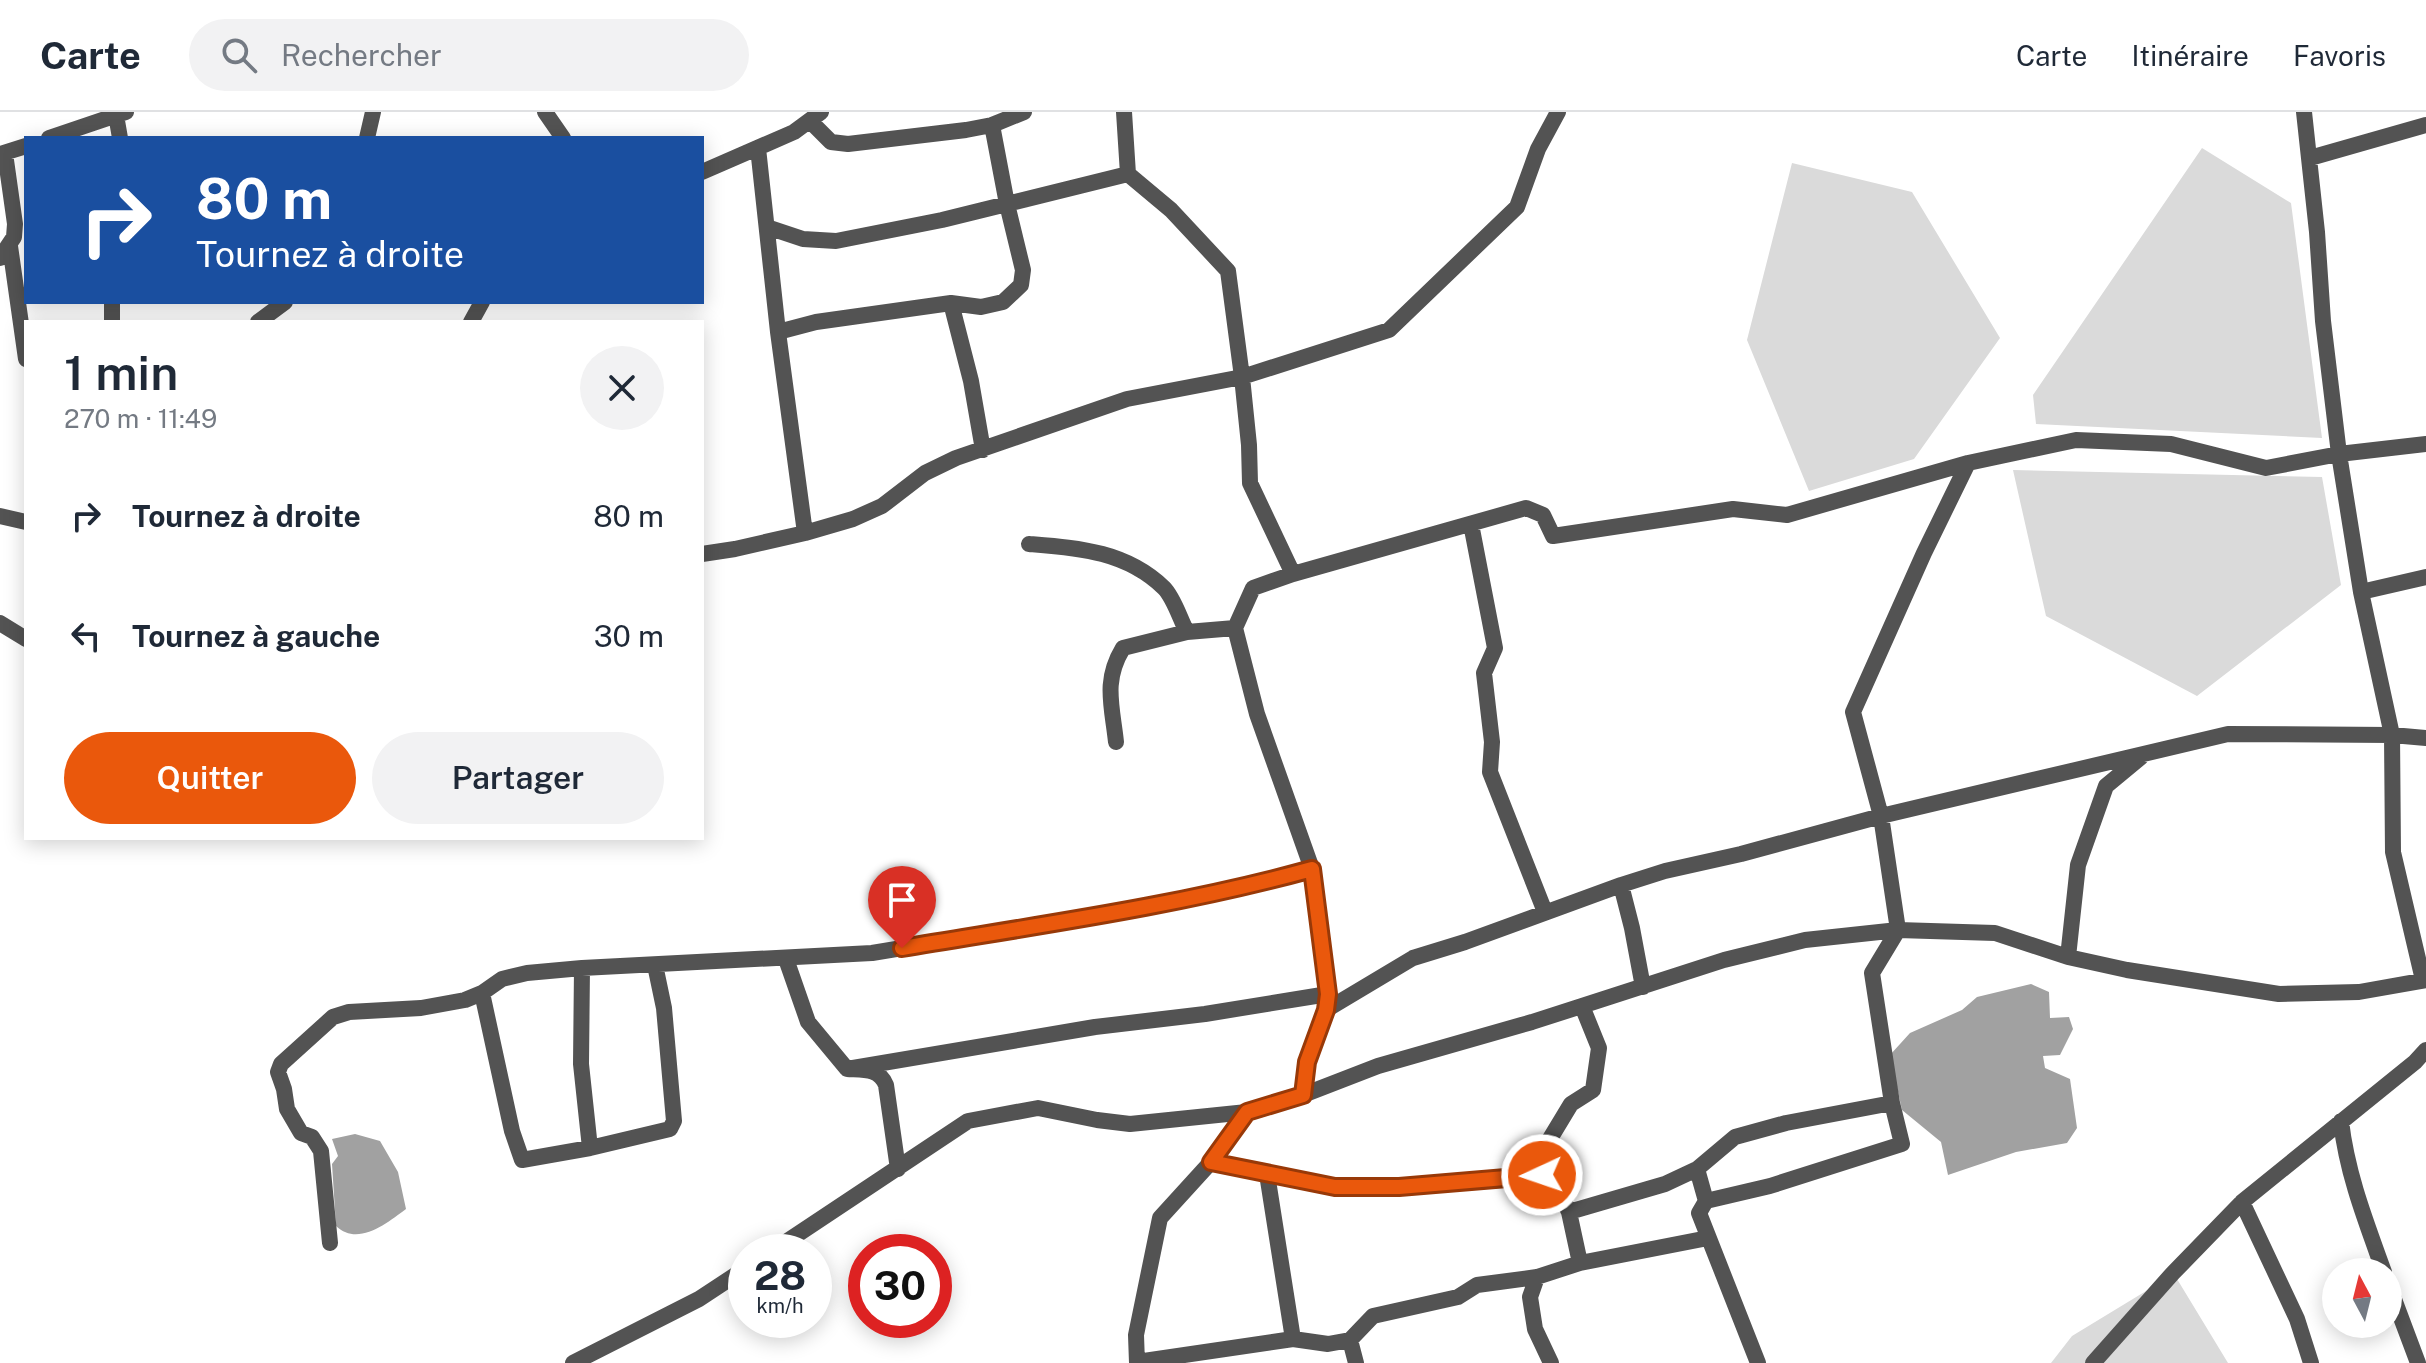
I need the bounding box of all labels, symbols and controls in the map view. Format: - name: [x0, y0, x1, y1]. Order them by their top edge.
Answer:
- search box: [189, 19, 749, 91]
- text: Carte: [40, 33, 141, 78]
- icon: search: [217, 33, 261, 77]
- text: Rechercher: [281, 37, 442, 73]
- text: Carte: [2016, 39, 2087, 72]
- text: Itinéraire: [2131, 39, 2249, 72]
- text: Favoris: [2293, 39, 2386, 72]
- text: 80 m: [196, 166, 332, 232]
- icon: right: [64, 168, 168, 272]
- text: Tournez à droite: [196, 233, 464, 275]
- text: 1 min: [64, 344, 178, 401]
- button: close: [580, 346, 664, 430]
- text: 270 m · 11:49: [64, 403, 217, 434]
- icon: right: [64, 494, 108, 538]
- text: Tournez à droite: [132, 498, 361, 534]
- text: 80 m: [593, 498, 664, 534]
- icon: left: [64, 614, 108, 658]
- text: Tournez à gauche: [132, 618, 380, 654]
- text: 30 m: [594, 618, 664, 654]
- button: Quitter: [64, 732, 356, 824]
- button: Partager: [372, 732, 664, 824]
- pin: [868, 866, 936, 948]
- icon: arrive: [880, 878, 924, 922]
- position arrow: [1500, 1133, 1584, 1217]
- speed limit sign: 30: [848, 1234, 952, 1338]
- text: 28: [754, 1252, 806, 1299]
- north arrow: [2322, 1258, 2402, 1338]
- map controls: [2322, 1258, 2402, 1338]
- text: km/h: [756, 1294, 804, 1318]

